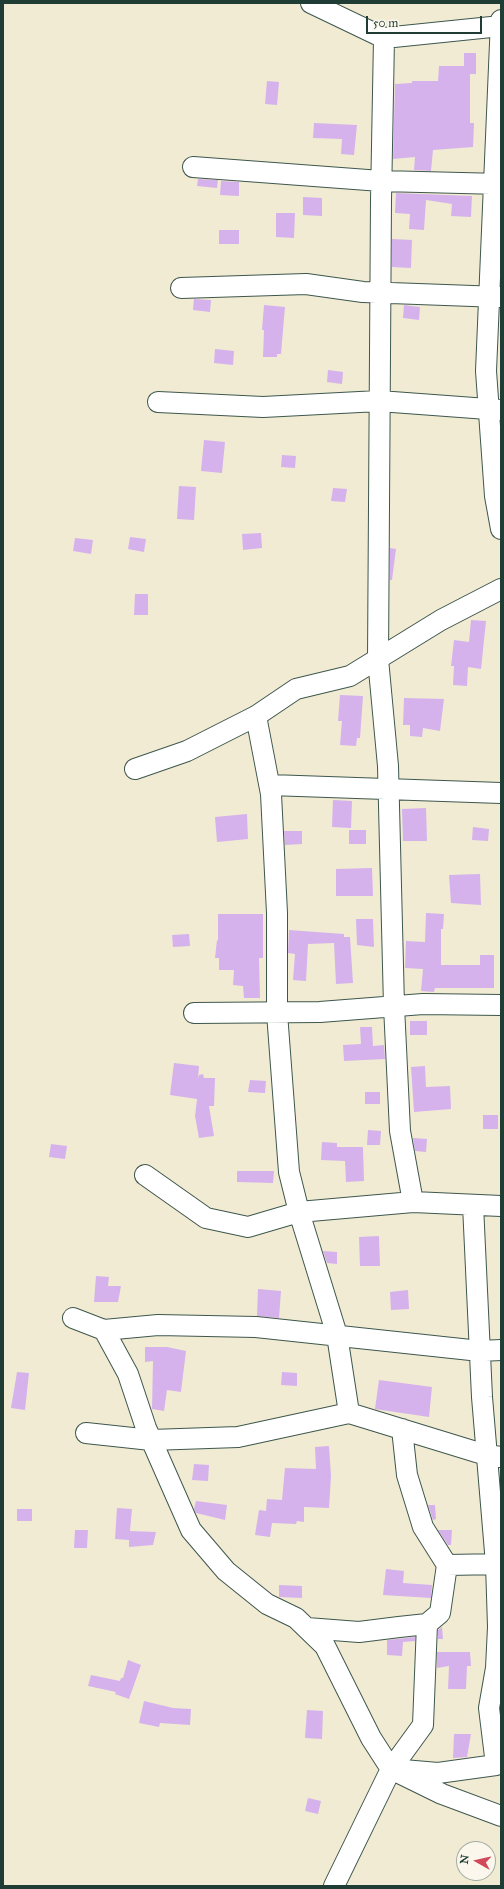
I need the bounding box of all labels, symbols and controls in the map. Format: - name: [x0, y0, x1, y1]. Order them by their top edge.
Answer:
- scale bar: [368, 8, 484, 34]
- text: 50 m: [373, 16, 398, 30]
- north arrow: [456, 1841, 496, 1881]
- text: N: [458, 1854, 472, 1865]

